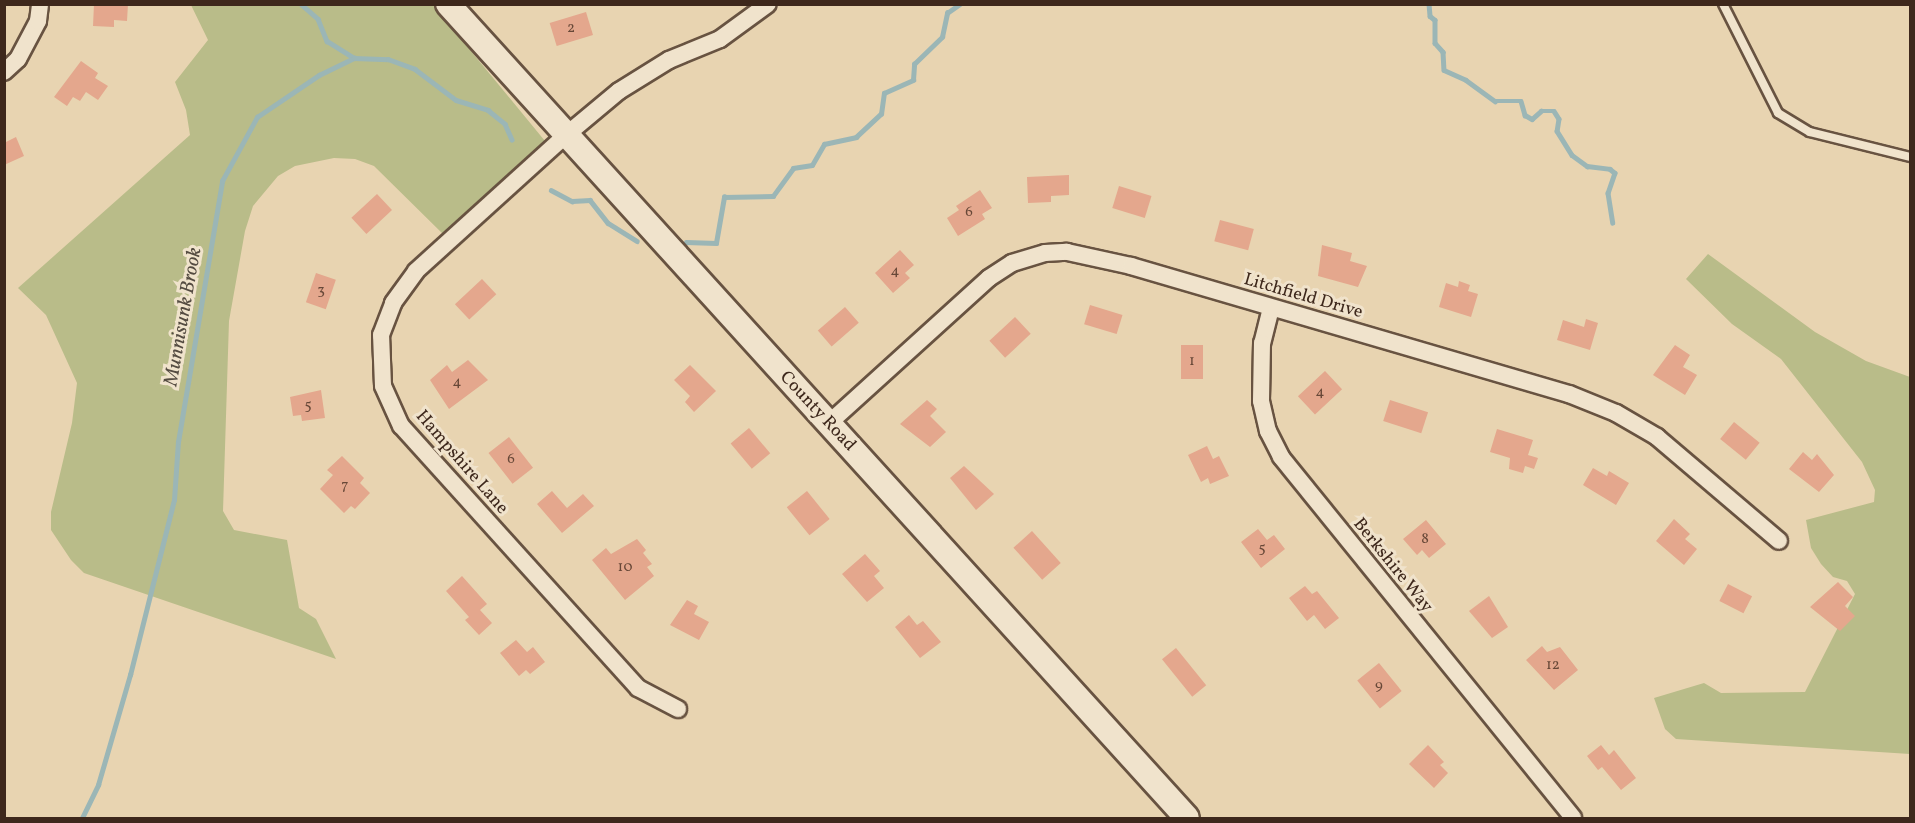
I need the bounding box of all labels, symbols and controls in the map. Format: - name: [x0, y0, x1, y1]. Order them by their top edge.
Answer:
- house number: 2: [567, 20, 575, 38]
- house number: 6: [965, 204, 973, 222]
- water label: Munnisunk Brook: [160, 246, 208, 388]
- house number: 4: [891, 263, 899, 281]
- street label: Litchfield Drive: [1241, 270, 1365, 324]
- house number: 3: [317, 282, 325, 300]
- house number: 1: [1189, 353, 1195, 371]
- street label: County Road: [774, 367, 860, 457]
- house number: 4: [453, 374, 461, 392]
- house number: 4: [1316, 384, 1324, 402]
- house number: 5: [304, 397, 312, 415]
- street label: Hampshire Lane: [410, 407, 512, 519]
- house number: 6: [507, 451, 515, 469]
- house number: 7: [341, 477, 349, 495]
- street label: Berkshire Way: [1347, 514, 1437, 618]
- house number: 8: [1421, 531, 1429, 549]
- house number: 5: [1258, 540, 1266, 558]
- house number: 10: [618, 559, 632, 577]
- house number: 12: [1546, 657, 1560, 675]
- house number: 9: [1375, 677, 1383, 695]

